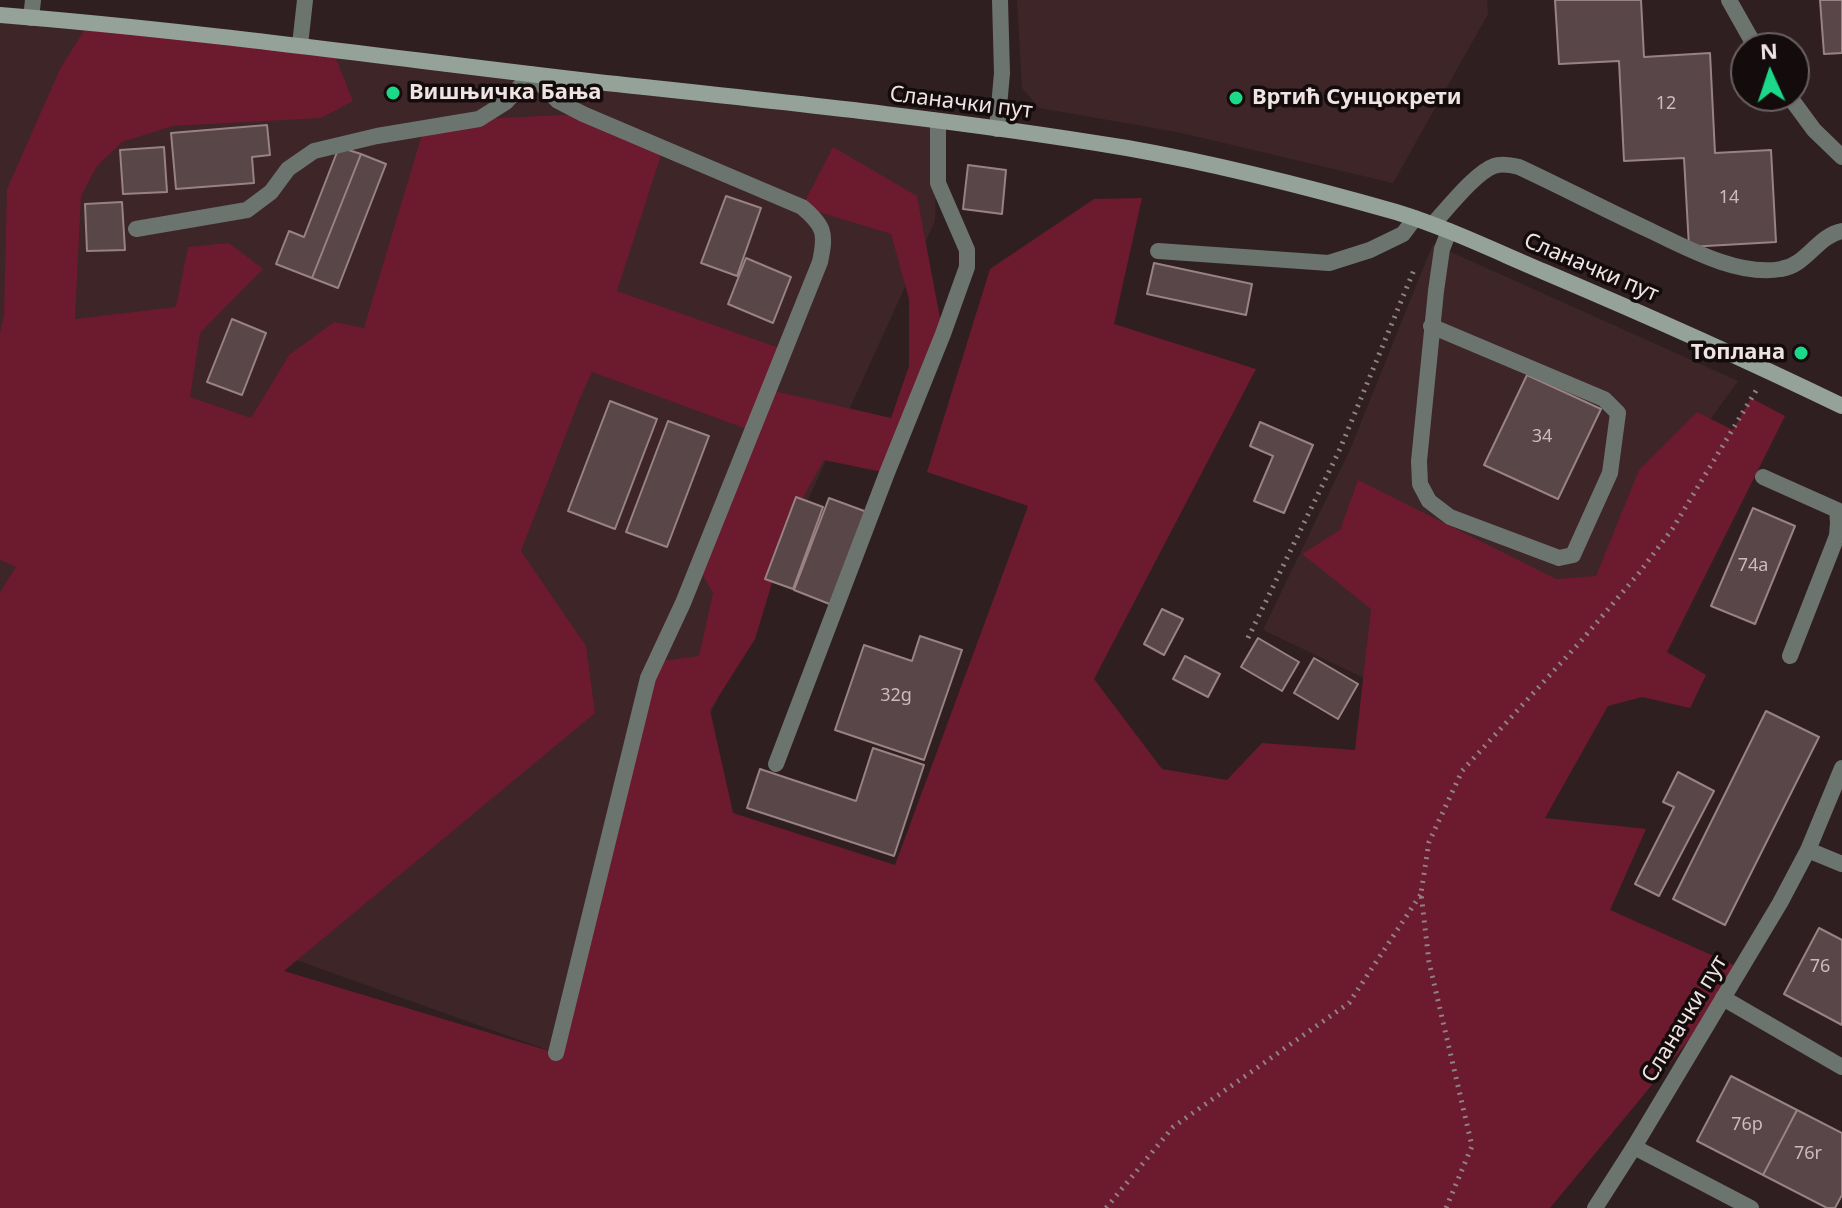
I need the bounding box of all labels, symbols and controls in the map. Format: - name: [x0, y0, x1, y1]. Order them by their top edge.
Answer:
- north arrow: [1730, 32, 1810, 112]
- text: N: [1759, 35, 1779, 65]
- place label: Вишњичка Бања: [409, 80, 601, 106]
- street label: Сланачки пут: [888, 81, 1034, 125]
- marker: Вишњичка Бања: [384, 84, 402, 102]
- place label: Вртић Сунцокрети: [1252, 85, 1462, 111]
- marker: Вртић Сунцокрети: [1227, 89, 1245, 107]
- house number: 12: [1656, 93, 1676, 115]
- house number: 14: [1719, 187, 1739, 209]
- street label: Сланачки пут: [1520, 228, 1662, 308]
- place label: Топлана: [1691, 340, 1785, 366]
- marker: Топлана: [1792, 344, 1810, 362]
- house number: 34: [1532, 426, 1552, 448]
- house number: 74a: [1738, 555, 1768, 577]
- house number: 32g: [880, 685, 912, 707]
- street label: Сланачки пут: [1637, 951, 1733, 1087]
- house number: 76: [1810, 956, 1830, 978]
- house number: 76p: [1731, 1114, 1763, 1136]
- house number: 76r: [1794, 1143, 1822, 1165]

